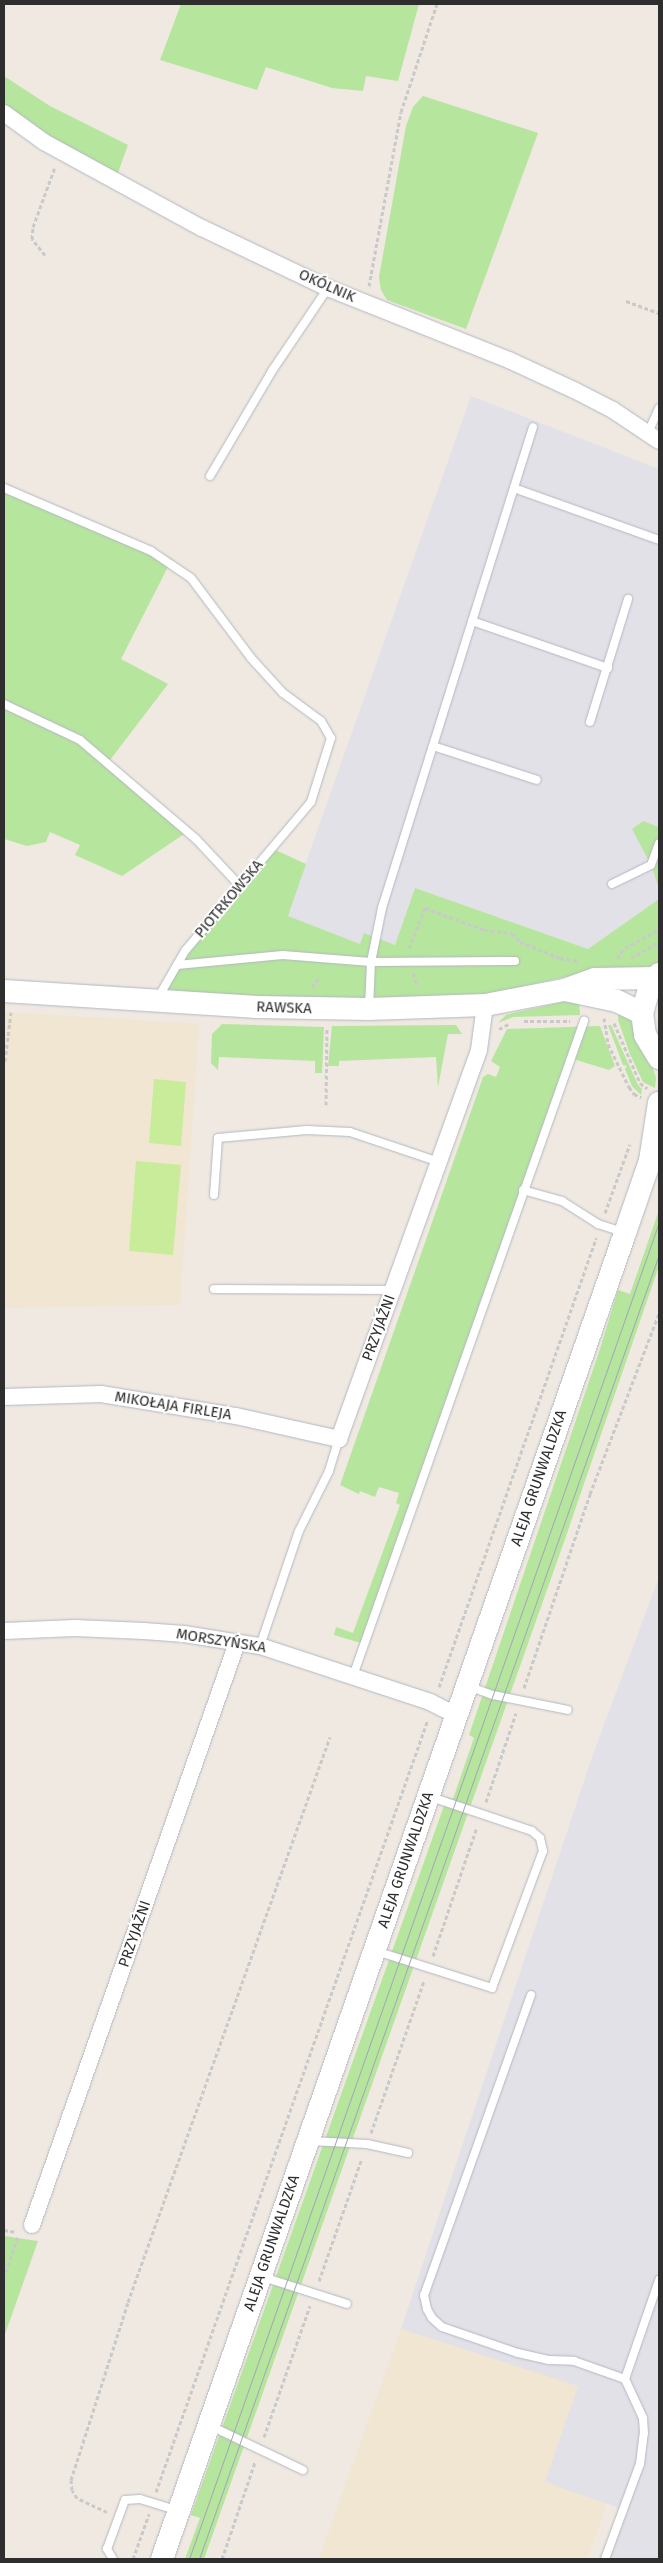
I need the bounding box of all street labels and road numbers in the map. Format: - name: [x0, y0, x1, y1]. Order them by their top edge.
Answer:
- street label: OKÓLNIK: [296, 266, 358, 306]
- street label: PIOTRKOWSKA: [191, 856, 267, 942]
- street label: RAWSKA: [256, 998, 312, 1018]
- street label: PRZYJAŹNI: [359, 1292, 399, 1364]
- street label: MIKOŁAJA FIRLEJA: [113, 1388, 233, 1424]
- street label: ALEJA GRUNWALDZKA: [507, 1408, 571, 1548]
- street label: MORSZYŃSKA: [175, 1625, 267, 1657]
- street label: ALEJA GRUNWALDZKA: [374, 1790, 438, 1930]
- street label: PRZYJAŹNI: [115, 1898, 155, 1970]
- street label: ALEJA GRUNWALDZKA: [240, 2173, 304, 2313]

